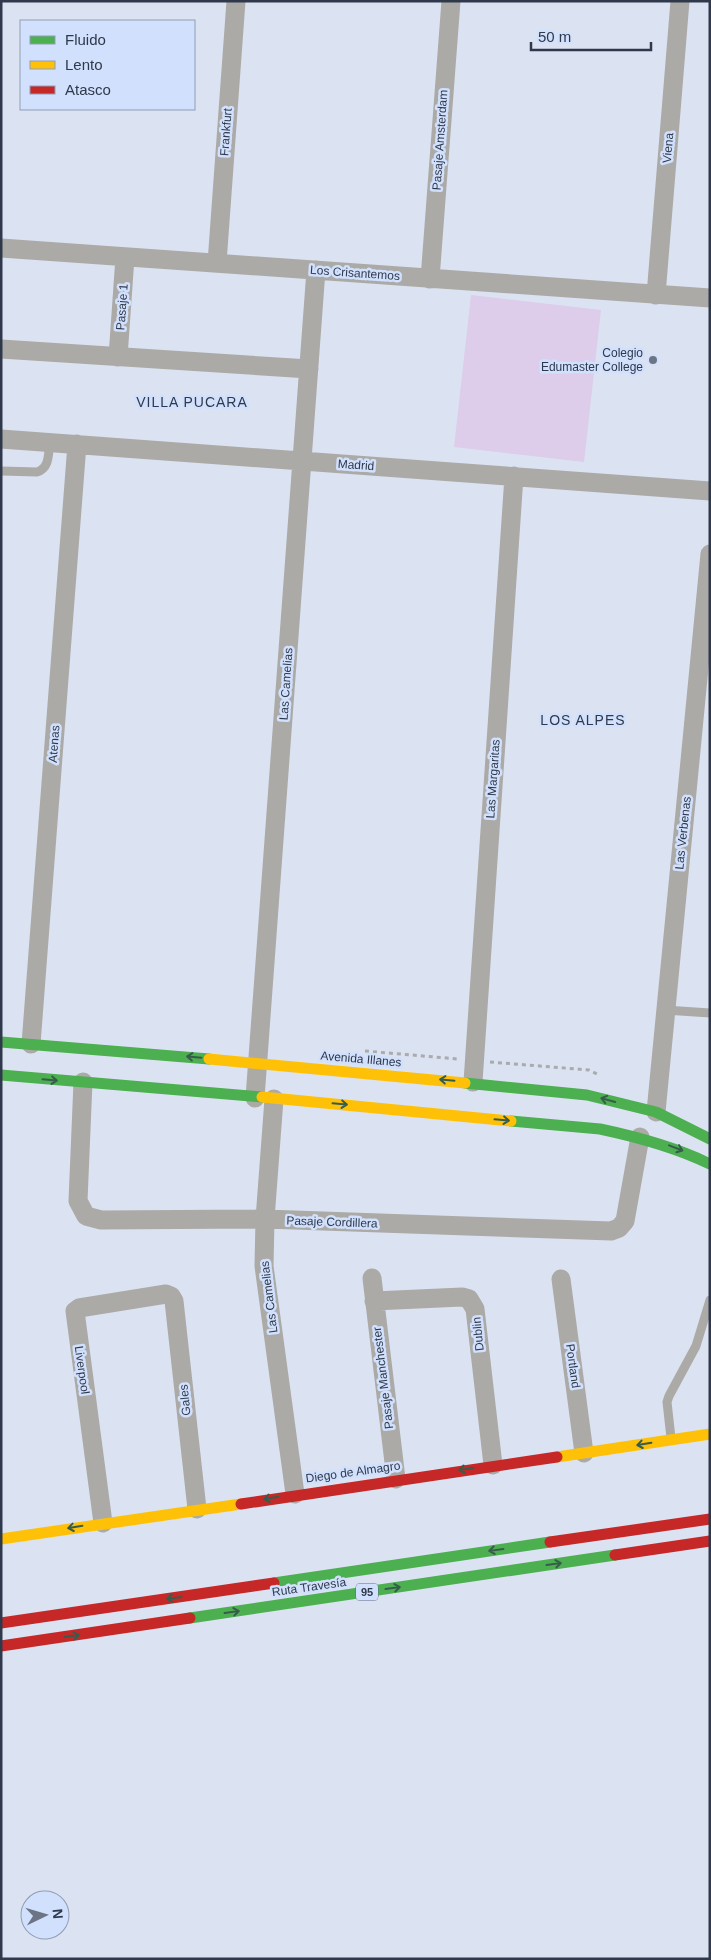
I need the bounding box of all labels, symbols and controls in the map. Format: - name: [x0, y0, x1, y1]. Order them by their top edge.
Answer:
- legend: [20, 20, 195, 110]
- scale bar: [531, 20, 651, 52]
- text: 50 m: [538, 28, 571, 45]
- text: Fluido: [65, 31, 106, 48]
- text: Lento: [65, 56, 103, 73]
- text: Atasco: [65, 81, 111, 98]
- street label: Pasaje Amsterdam: [430, 89, 450, 191]
- street label: Frankfurt: [217, 107, 235, 156]
- street label: Viena: [660, 132, 676, 164]
- street label: Los Crisantemos: [310, 263, 400, 283]
- street label: Pasaje 1: [113, 283, 131, 331]
- place label: Colegio Edumaster College: [541, 346, 643, 374]
- marker: Colegio Edumaster College: [647, 354, 659, 366]
- district label: VILLA PUCARA: [136, 394, 248, 410]
- street label: Madrid: [337, 457, 375, 473]
- street label: Las Camelias: [276, 647, 296, 721]
- district label: LOS ALPES: [540, 712, 626, 728]
- street label: Atenas: [46, 725, 62, 763]
- street label: Las Margaritas: [483, 739, 503, 819]
- street label: Las Verbenas: [672, 796, 694, 870]
- street label: Avenida Illanes: [320, 1048, 402, 1070]
- one-way arrow: [186, 1053, 202, 1062]
- one-way arrow: [42, 1075, 58, 1084]
- one-way arrow: [440, 1075, 456, 1085]
- one-way arrow: [601, 1095, 617, 1104]
- one-way arrow: [332, 1100, 348, 1109]
- one-way arrow: [494, 1115, 510, 1125]
- one-way arrow: [667, 1144, 683, 1153]
- street label: Pasaje Cordillera: [286, 1213, 378, 1231]
- street label: Las Camelias: [258, 1260, 280, 1334]
- street label: Dublin: [469, 1316, 487, 1352]
- street label: Pasaje Manchester: [370, 1326, 396, 1430]
- street label: Portland: [563, 1343, 583, 1389]
- street label: Liverpool: [72, 1345, 92, 1395]
- street label: Gales: [176, 1384, 194, 1416]
- one-way arrow: [637, 1439, 653, 1449]
- street label: Diego de Almagro: [305, 1458, 402, 1486]
- one-way arrow: [458, 1464, 474, 1474]
- one-way arrow: [263, 1493, 279, 1503]
- one-way arrow: [68, 1522, 84, 1532]
- one-way arrow: [488, 1546, 504, 1556]
- one-way arrow: [546, 1559, 562, 1569]
- street label: Ruta Travesía: [271, 1575, 347, 1599]
- one-way arrow: [385, 1583, 401, 1593]
- road number: 95: [356, 1584, 378, 1600]
- one-way arrow: [167, 1593, 183, 1603]
- one-way arrow: [224, 1607, 240, 1617]
- one-way arrow: [63, 1630, 79, 1640]
- north arrow: [20, 1890, 70, 1940]
- text: N: [50, 1908, 66, 1920]

